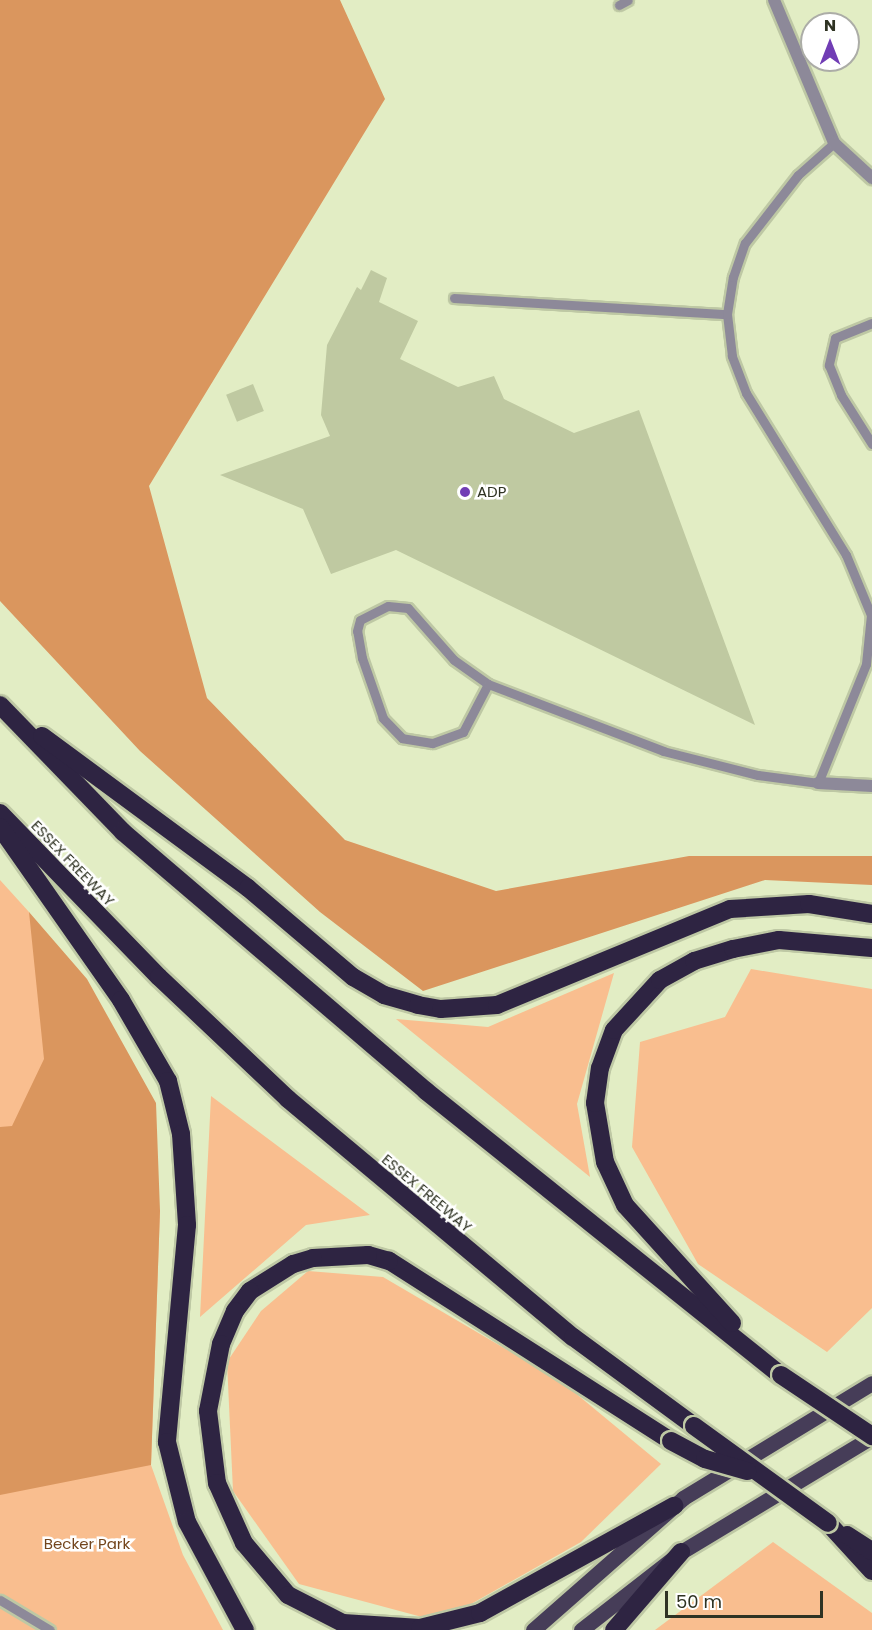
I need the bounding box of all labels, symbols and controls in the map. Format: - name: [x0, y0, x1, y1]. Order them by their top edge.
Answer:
- north arrow: [800, 12, 860, 72]
- text: N: [824, 14, 836, 37]
- place label: ADP: [477, 483, 506, 501]
- marker: ADP: [458, 485, 472, 499]
- street label: ESSEX FREEWAY: [28, 817, 118, 909]
- street label: ESSEX FREEWAY: [378, 1150, 476, 1236]
- park label: Becker Park: [44, 1535, 130, 1553]
- scale bar: [668, 1579, 826, 1617]
- text: 50 m: [676, 1589, 722, 1614]

